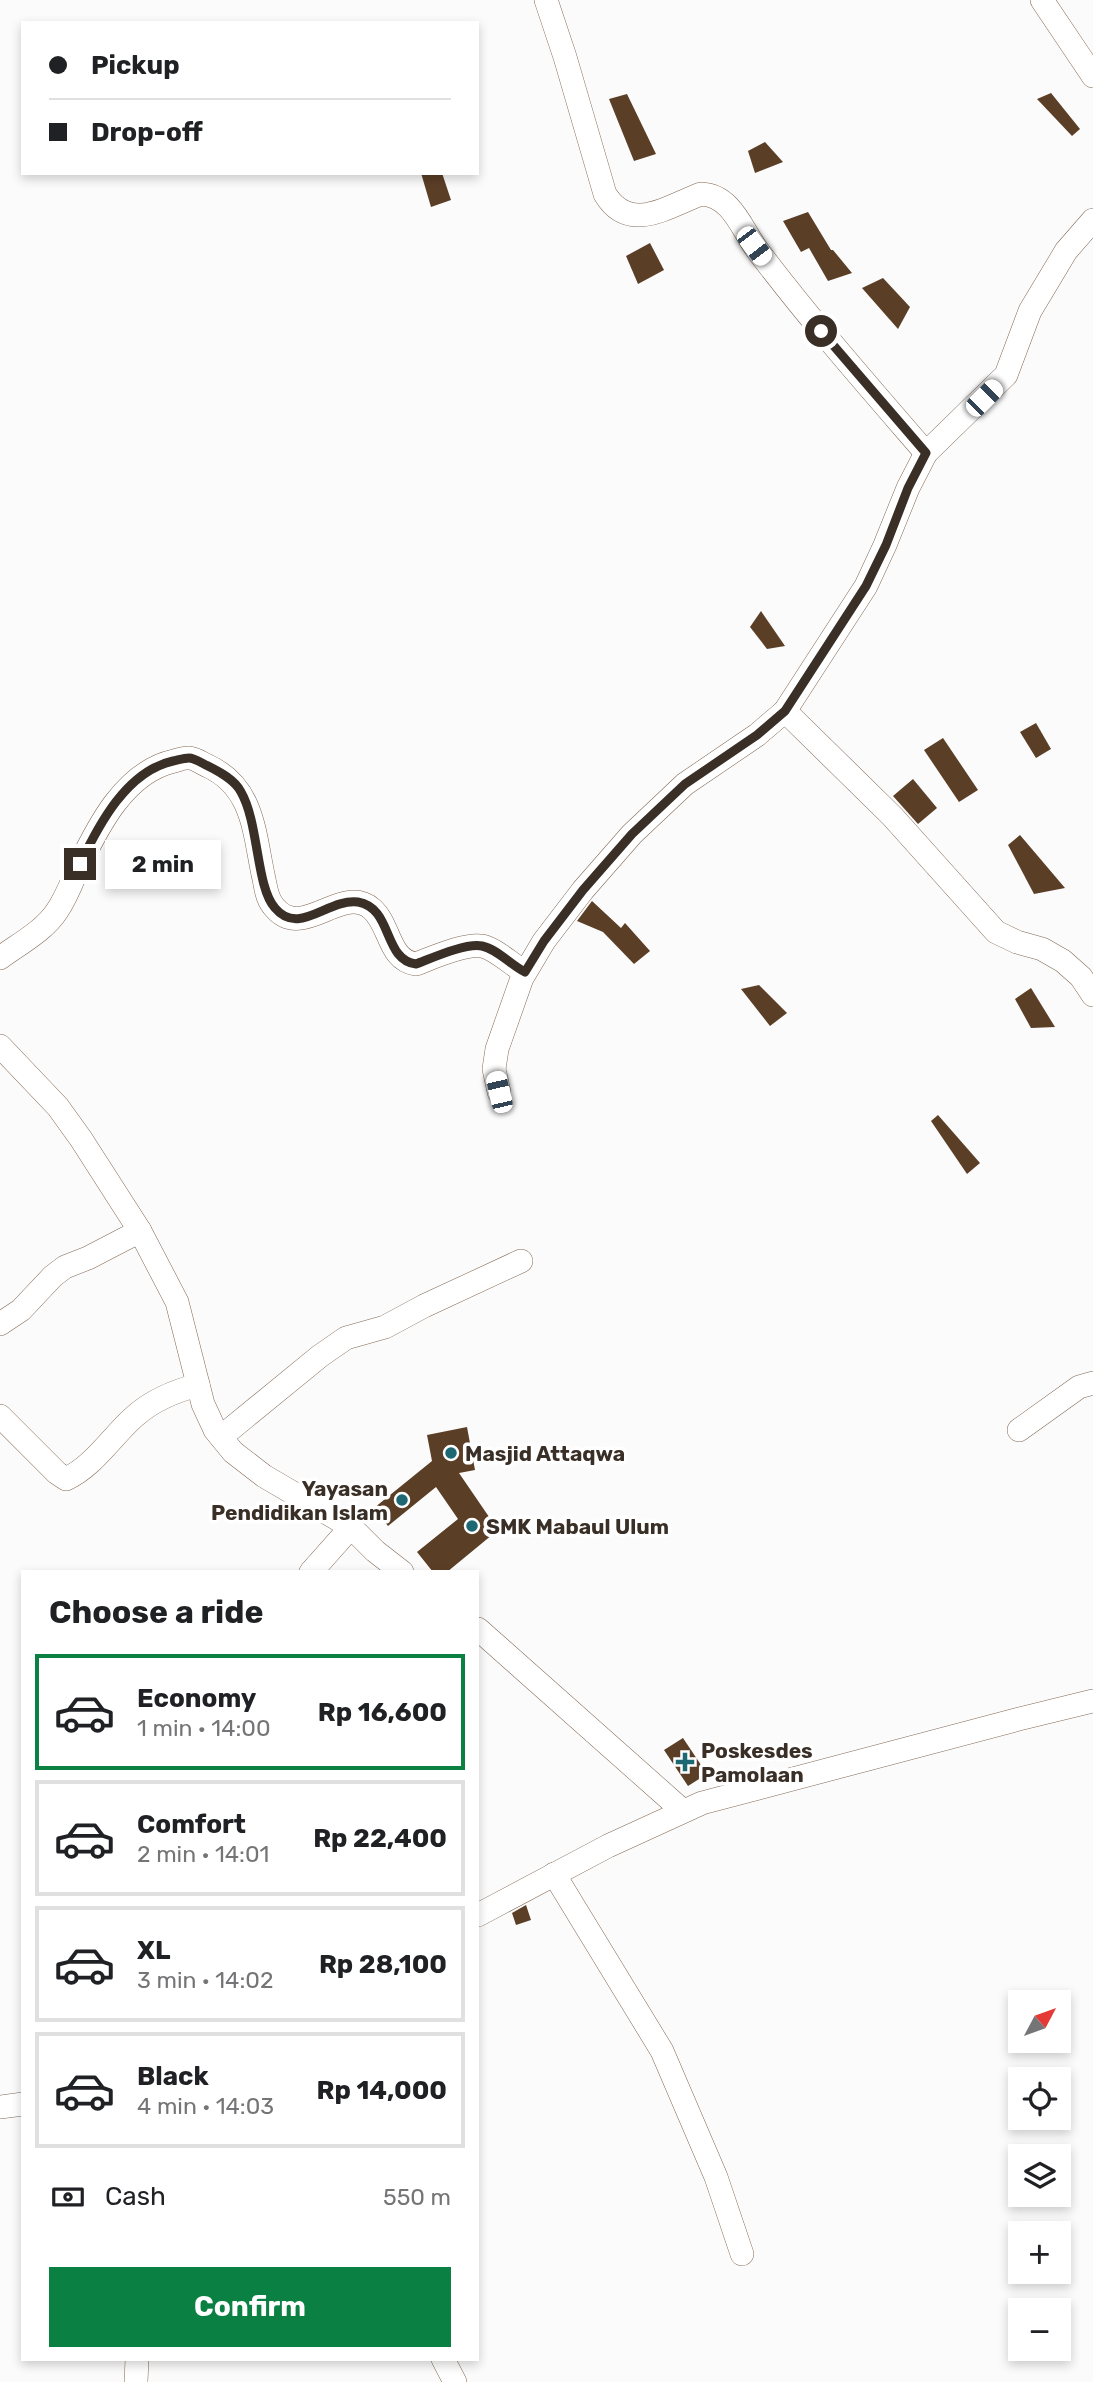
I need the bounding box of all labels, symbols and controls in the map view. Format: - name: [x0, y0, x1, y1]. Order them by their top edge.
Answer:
- text: Pickup: [91, 50, 180, 81]
- text: Drop-off: [91, 117, 203, 148]
- car: [733, 223, 776, 269]
- route start: [805, 315, 837, 347]
- car: [962, 376, 1007, 420]
- callout: 2 min: [104, 840, 220, 888]
- route end: [64, 848, 96, 880]
- text: 2 min: [132, 850, 194, 878]
- car: [485, 1069, 514, 1115]
- place label: Masjid Attaqwa: [465, 1441, 625, 1466]
- marker: Masjid Attaqwa: [443, 1445, 459, 1461]
- place label: Yayasan Pendidikan Islam: [211, 1476, 388, 1525]
- marker: Yayasan Pendidikan Islam: [394, 1492, 410, 1508]
- place label: SMK Mabaul Ulum: [486, 1514, 669, 1539]
- marker: SMK Mabaul Ulum: [464, 1518, 480, 1534]
- text: Choose a ride: [49, 1593, 263, 1631]
- icon: car: [53, 1681, 116, 1744]
- text: Economy: [137, 1683, 256, 1714]
- text: Rp 16,600: [318, 1697, 447, 1728]
- text: 1 min · 14:00: [137, 1714, 271, 1742]
- place label: Poskesdes Pamolaan: [701, 1738, 813, 1787]
- marker: Poskesdes Pamolaan: [675, 1752, 695, 1772]
- icon: car: [53, 1807, 116, 1870]
- text: Comfort: [137, 1809, 246, 1840]
- text: Rp 22,400: [313, 1823, 447, 1854]
- text: 2 min · 14:01: [137, 1840, 269, 1868]
- icon: car: [53, 1933, 116, 1996]
- text: XL: [137, 1935, 170, 1966]
- text: Rp 28,100: [319, 1949, 447, 1980]
- text: 3 min · 14:02: [137, 1966, 273, 1994]
- north arrow: [1008, 1990, 1071, 2053]
- map controls: [1008, 1990, 1071, 2361]
- icon: car: [53, 2059, 116, 2122]
- text: Black: [137, 2061, 209, 2092]
- button: locate: [1008, 2067, 1071, 2130]
- text: Rp 14,000: [317, 2075, 447, 2106]
- text: 4 min · 14:03: [137, 2092, 274, 2120]
- button: layers: [1008, 2144, 1071, 2207]
- icon: cash: [49, 2178, 87, 2216]
- text: Cash: [105, 2181, 166, 2212]
- text: 550 m: [383, 2183, 451, 2211]
- button: +: [1008, 2221, 1071, 2284]
- button: Confirm: [49, 2267, 451, 2347]
- button: −: [1008, 2298, 1071, 2361]

